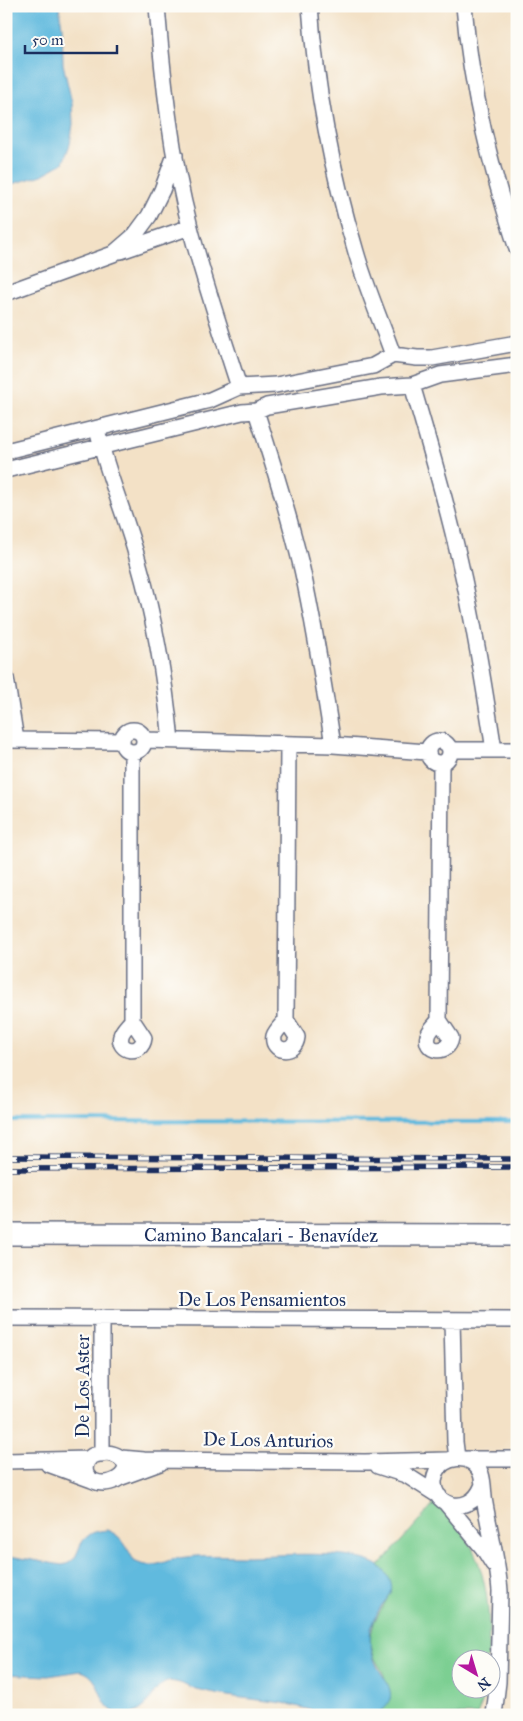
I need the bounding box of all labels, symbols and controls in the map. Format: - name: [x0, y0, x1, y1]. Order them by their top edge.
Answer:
- scale bar: [25, 22, 118, 54]
- text: 50 m: [32, 31, 64, 49]
- street label: Camino Bancalari - Benavídez: [144, 1223, 378, 1246]
- street label: De Los Pensamientos: [178, 1288, 346, 1311]
- street label: De Los Aster: [71, 1333, 94, 1438]
- street label: De Los Anturios: [203, 1427, 334, 1453]
- north arrow: [450, 1648, 500, 1698]
- text: N: [474, 1673, 494, 1694]

